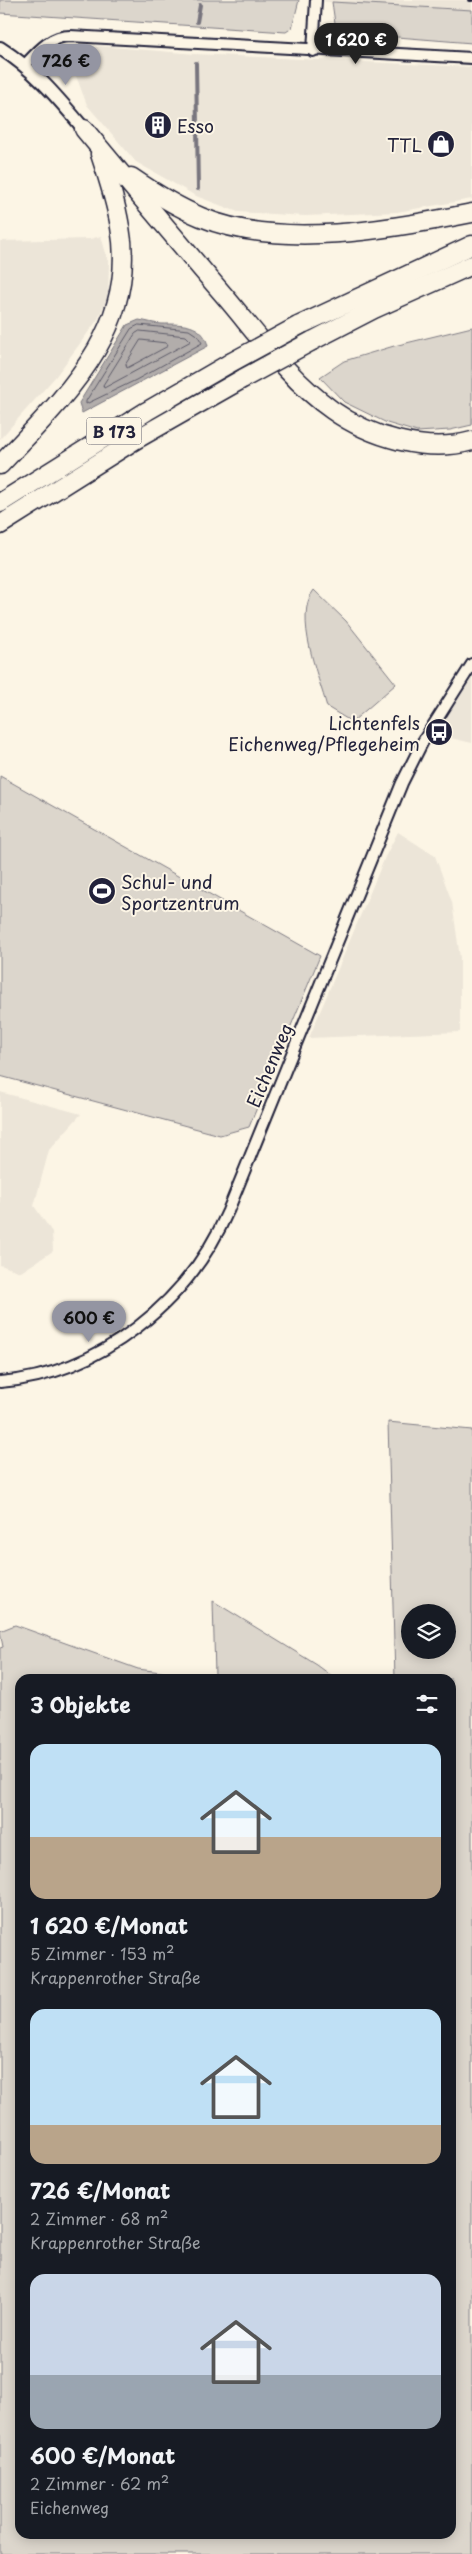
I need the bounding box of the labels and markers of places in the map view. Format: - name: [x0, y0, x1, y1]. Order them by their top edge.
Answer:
- pin: 1 620 €: [310, 22, 402, 65]
- pin: 726 €: [31, 44, 101, 86]
- building icon: Esso: [143, 110, 173, 140]
- place label: Esso: [177, 112, 214, 139]
- shop icon: TTL: [426, 129, 456, 159]
- place label: TTL: [387, 131, 422, 158]
- place label: Lichtenfels Eichenweg/Pflegeheim: [228, 709, 420, 757]
- bus stop icon: Lichtenfels Eichenweg/Pflegeheim: [424, 717, 454, 747]
- place label: Schul- und Sportzentrum: [121, 868, 240, 916]
- sports icon: Schul- und Sportzentrum: [87, 876, 117, 906]
- pin: 600 €: [54, 1300, 124, 1343]

